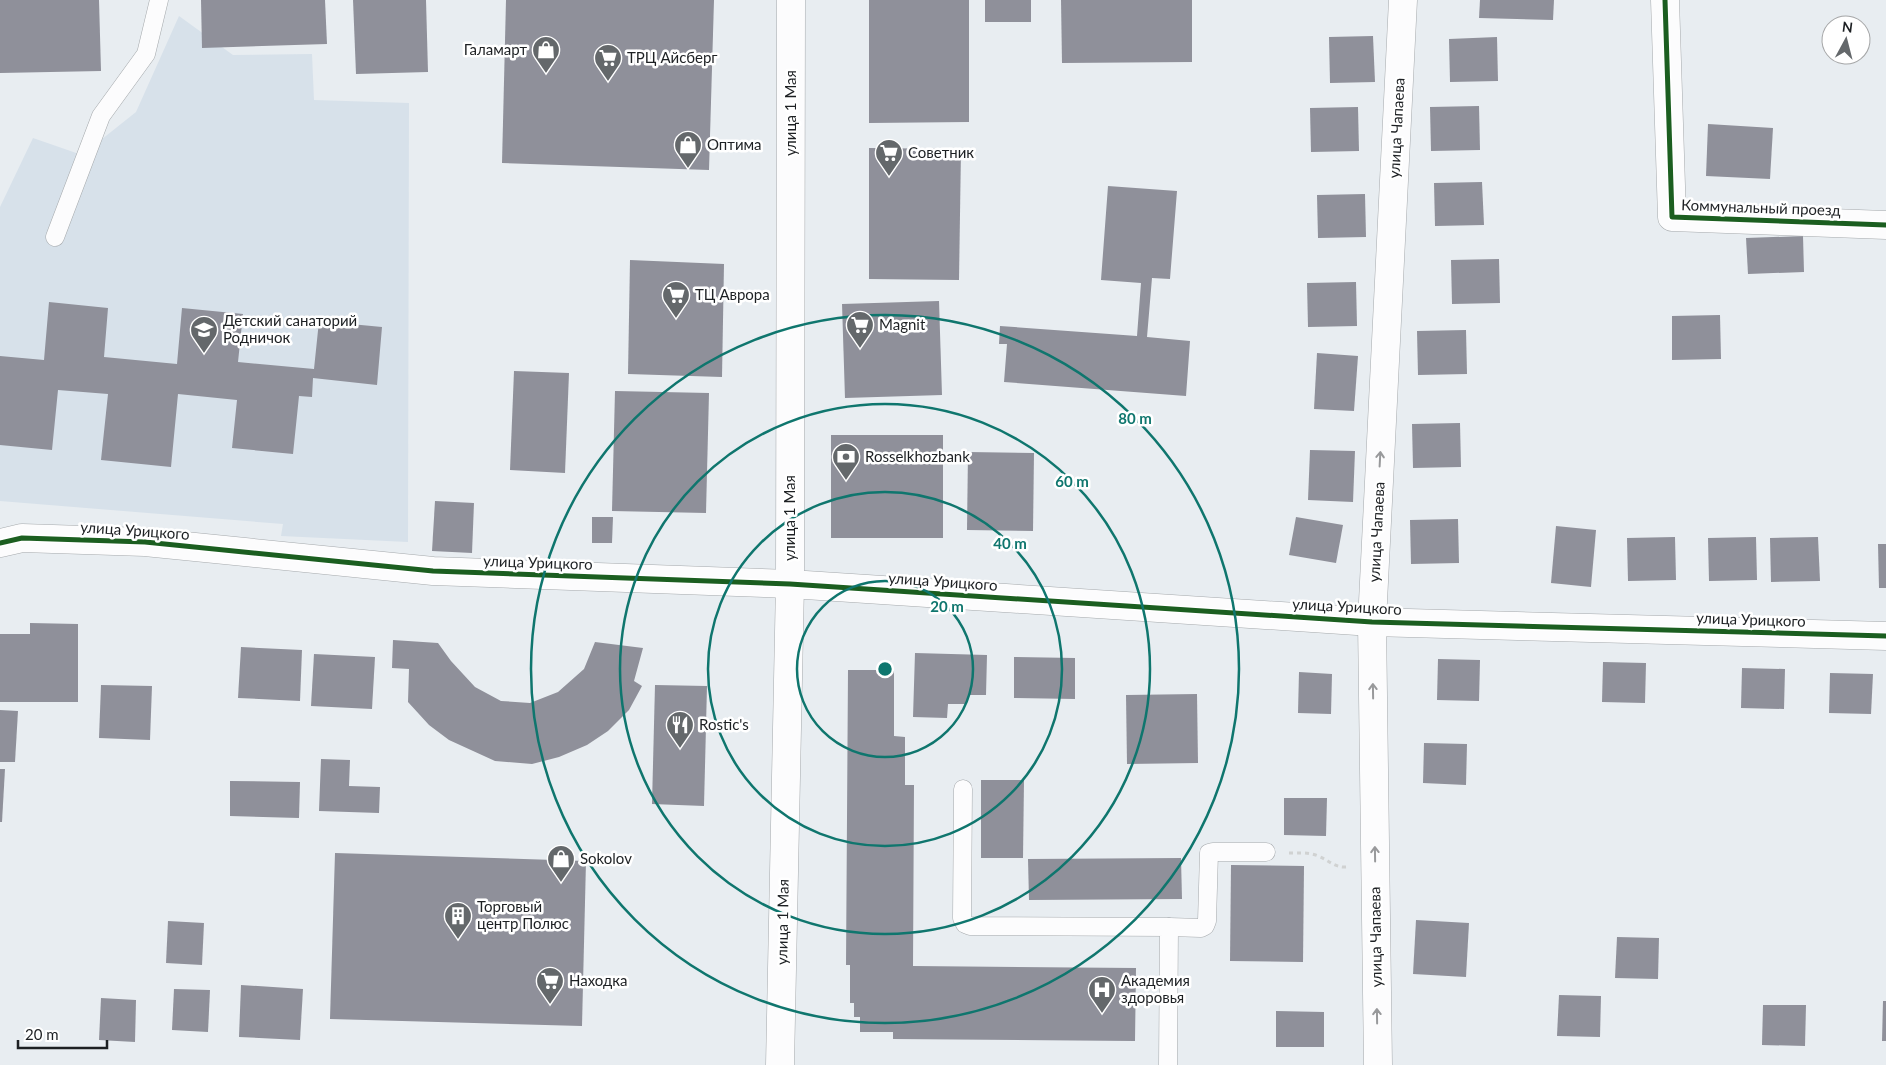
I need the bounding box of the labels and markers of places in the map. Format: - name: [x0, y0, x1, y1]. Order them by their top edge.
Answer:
- shop icon: Галамарт: [531, 35, 561, 74]
- place label: Галамарт: [464, 40, 527, 58]
- supermarket icon: ТРЦ Айсберг: [593, 43, 623, 82]
- place label: ТРЦ Айсберг: [627, 48, 718, 66]
- shop icon: Оптима: [673, 130, 703, 169]
- place label: Оптима: [707, 135, 762, 153]
- supermarket icon: Советник: [874, 138, 904, 177]
- place label: Советник: [908, 143, 974, 161]
- supermarket icon: ТЦ Аврора: [661, 280, 691, 319]
- place label: ТЦ Аврора: [695, 285, 770, 303]
- supermarket icon: Magnit: [845, 310, 875, 349]
- place label: Детский санаторий Родничок: [223, 311, 357, 346]
- school or university icon: Детский санаторий Родничок: [189, 315, 219, 354]
- place label: Magnit: [879, 315, 926, 333]
- bank icon: Rosselkhozbank: [831, 442, 861, 481]
- place label: Rosselkhozbank: [865, 447, 970, 465]
- centre of rings: [876, 660, 894, 678]
- restaurant icon: Rostic's: [665, 710, 695, 749]
- place label: Rostic's: [699, 715, 749, 733]
- shop icon: Sokolov: [546, 844, 576, 883]
- place label: Sokolov: [580, 849, 632, 867]
- place label: Торговый центр Полюс: [477, 897, 569, 932]
- building icon: Торговый центр Полюс: [443, 901, 473, 940]
- supermarket icon: Находка: [535, 966, 565, 1005]
- place label: Находка: [569, 971, 628, 989]
- place label: Академия здоровья: [1121, 971, 1190, 1006]
- hospital icon: Академия здоровья: [1087, 975, 1117, 1014]

